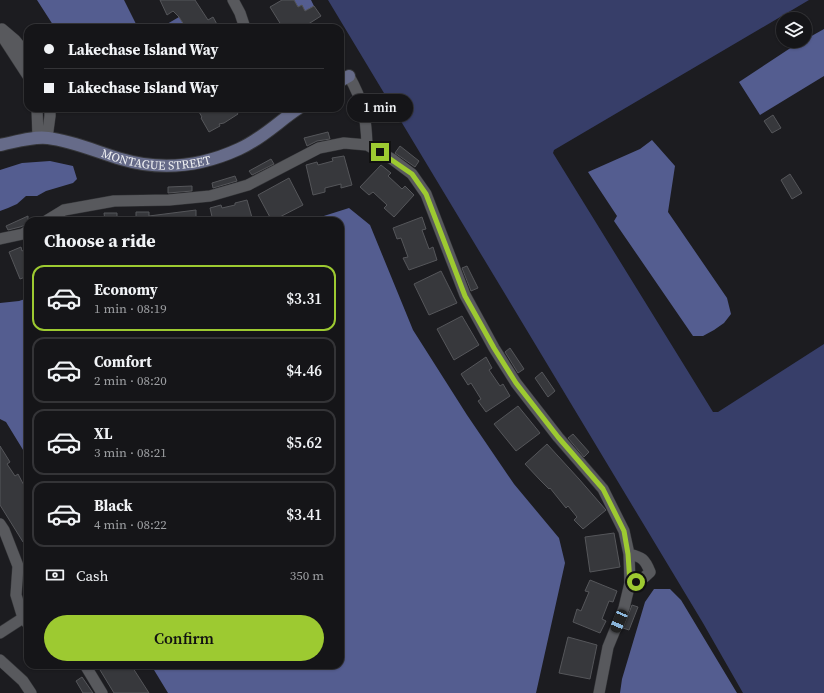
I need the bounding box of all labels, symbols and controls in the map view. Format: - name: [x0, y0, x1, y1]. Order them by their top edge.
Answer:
- map controls: [776, 12, 812, 48]
- button: layers: [776, 12, 812, 48]
- text: Lakechase Island Way: [68, 39, 218, 60]
- text: Lakechase Island Way: [68, 77, 218, 98]
- callout: 1 min: [347, 94, 413, 122]
- text: 1 min: [363, 99, 397, 116]
- route end: [371, 143, 389, 161]
- street label: MONTAGUE STREET: [99, 145, 213, 174]
- text: Choose a ride: [44, 228, 156, 253]
- text: Economy: [94, 279, 158, 300]
- icon: car: [46, 280, 82, 316]
- text: $3.31: [286, 288, 322, 309]
- text: 1 min · 08:19: [94, 300, 167, 317]
- text: Comfort: [94, 351, 152, 372]
- icon: car: [46, 352, 82, 388]
- text: $4.46: [286, 360, 322, 381]
- text: 2 min · 08:20: [94, 372, 167, 389]
- text: XL: [94, 423, 113, 444]
- icon: car: [46, 424, 82, 460]
- text: $5.62: [286, 432, 322, 453]
- text: 3 min · 08:21: [94, 444, 167, 461]
- text: Black: [94, 495, 133, 516]
- icon: car: [46, 496, 82, 532]
- text: $3.41: [286, 504, 322, 525]
- text: 4 min · 08:22: [94, 516, 167, 533]
- icon: cash: [44, 564, 66, 586]
- text: Cash: [76, 565, 108, 586]
- text: 350 m: [290, 567, 324, 584]
- route start: [627, 573, 645, 591]
- car: [609, 608, 629, 634]
- button: Confirm: [44, 615, 324, 661]

